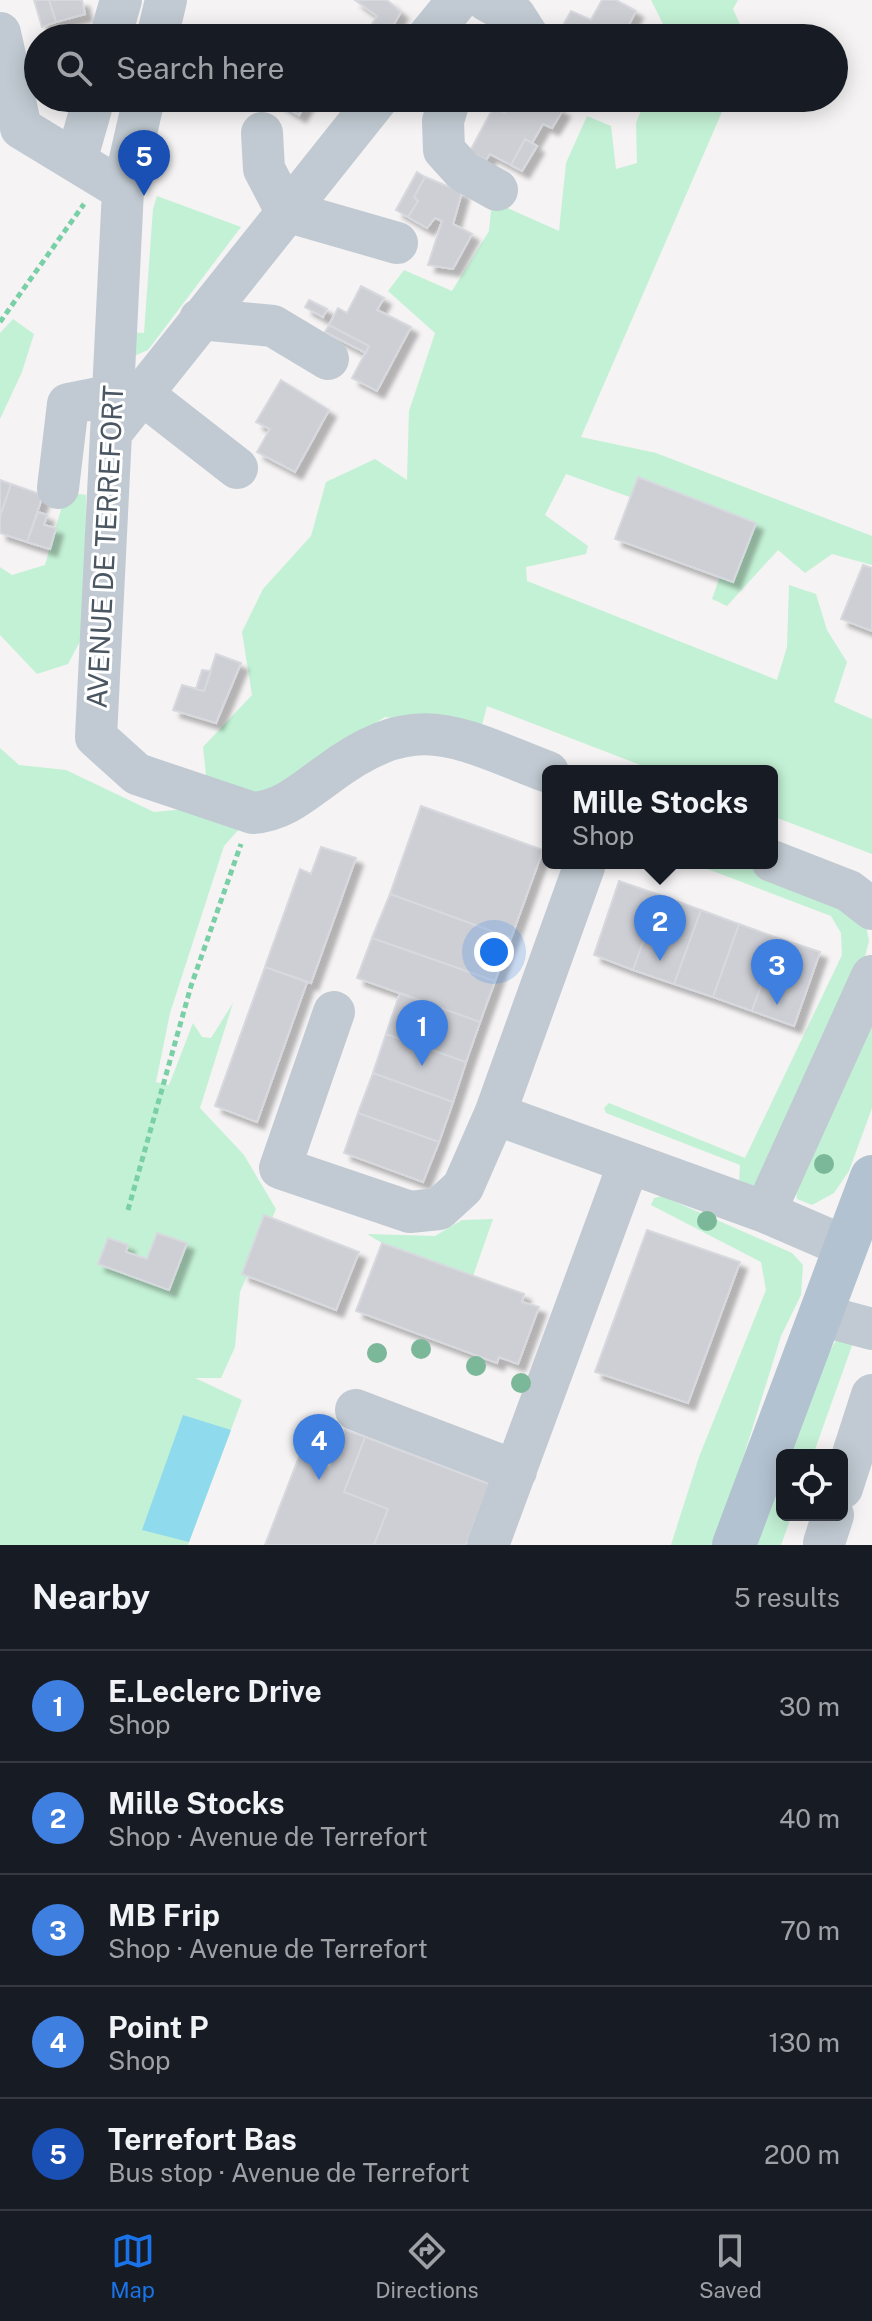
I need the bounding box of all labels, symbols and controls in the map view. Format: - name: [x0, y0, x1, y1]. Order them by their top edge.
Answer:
- search box: [24, 24, 848, 112]
- icon: search: [52, 46, 96, 90]
- text: Search here: [116, 50, 284, 86]
- pin: 5: [118, 130, 170, 196]
- street label: AVENUE DE TERREFORT: [80, 385, 129, 709]
- popup: [542, 765, 778, 869]
- text: Mille Stocks: [572, 784, 748, 820]
- text: Shop: [572, 820, 634, 851]
- pin: 2: [634, 895, 686, 961]
- your location: [474, 932, 514, 972]
- pin: 3: [751, 939, 803, 1005]
- pin: 1: [396, 1000, 448, 1066]
- pin: 4: [293, 1414, 345, 1480]
- map controls: [776, 1449, 848, 1521]
- button: locate: [776, 1449, 848, 1521]
- text: Nearby: [32, 1577, 150, 1617]
- text: 5 results: [734, 1582, 840, 1613]
- text: E.Leclerc Drive: [108, 1673, 322, 1709]
- text: 1: [52, 1691, 64, 1722]
- text: 30 m: [779, 1691, 840, 1722]
- text: Shop: [108, 1709, 171, 1740]
- text: Mille Stocks: [108, 1785, 285, 1821]
- text: 2: [50, 1803, 66, 1834]
- text: 40 m: [779, 1803, 840, 1834]
- text: Shop · Avenue de Terrefort: [108, 1821, 428, 1852]
- text: MB Frip: [108, 1897, 220, 1933]
- text: 3: [49, 1915, 67, 1946]
- text: 70 m: [780, 1915, 840, 1946]
- text: Shop · Avenue de Terrefort: [108, 1933, 428, 1964]
- text: Point P: [108, 2009, 209, 2045]
- text: 4: [49, 2027, 67, 2058]
- text: 130 m: [768, 2027, 840, 2058]
- text: Shop: [108, 2045, 171, 2076]
- text: Terrefort Bas: [108, 2121, 297, 2157]
- text: 5: [49, 2139, 67, 2170]
- text: 200 m: [764, 2139, 840, 2170]
- text: Bus stop · Avenue de Terrefort: [108, 2157, 470, 2188]
- tab: Map: [110, 2229, 155, 2303]
- tab: Directions: [375, 2229, 479, 2303]
- tab: Saved: [699, 2229, 762, 2303]

